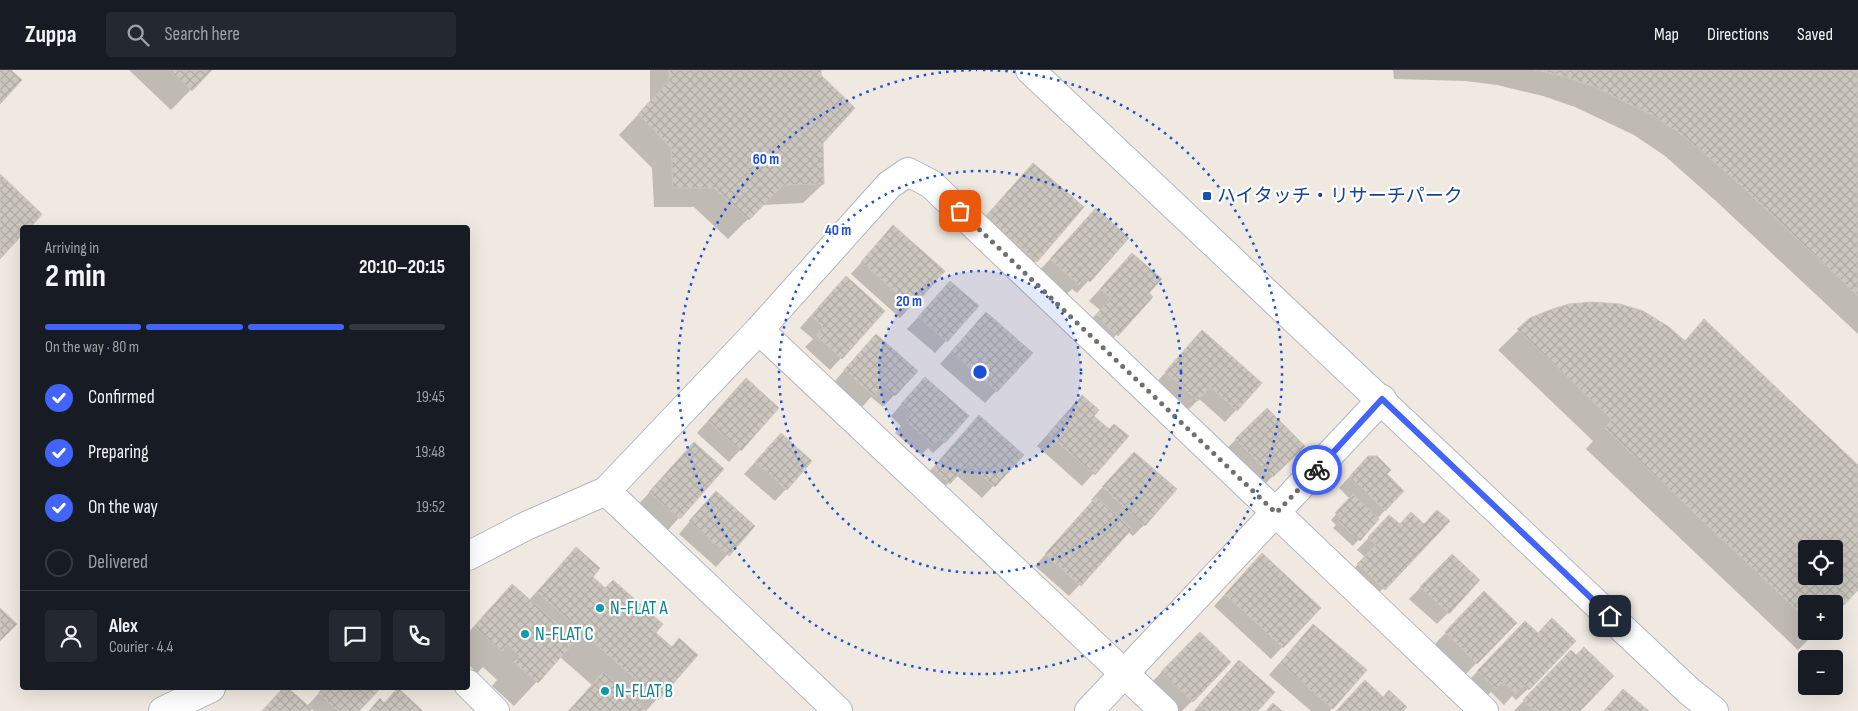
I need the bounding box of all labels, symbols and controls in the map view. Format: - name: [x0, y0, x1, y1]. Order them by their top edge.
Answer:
- search box: [106, 12, 456, 57]
- text: Zuppa: [25, 20, 76, 49]
- icon: search: [124, 21, 152, 49]
- text: Search here: [164, 23, 240, 46]
- text: Map: [1654, 24, 1679, 45]
- text: Directions: [1707, 24, 1769, 45]
- text: Saved: [1797, 24, 1833, 45]
- text: 60 m: [753, 150, 779, 169]
- place label: ハイタッチ・リサーチパーク: [1217, 185, 1463, 208]
- pin: [939, 190, 981, 232]
- marker: ハイタッチ・リサーチパーク: [1201, 190, 1213, 202]
- icon: bag: [946, 197, 974, 225]
- text: 40 m: [825, 221, 851, 240]
- text: Arriving in: [45, 239, 99, 258]
- text: 20:10–20:15: [359, 256, 445, 279]
- text: 2 min: [45, 257, 106, 296]
- text: 20 m: [896, 292, 922, 311]
- text: On the way · 80 m: [45, 338, 139, 357]
- centre of rings: [971, 363, 989, 381]
- icon: check: [45, 384, 73, 412]
- text: Confirmed: [88, 386, 155, 409]
- text: 19:45: [416, 388, 445, 407]
- icon: check: [45, 439, 73, 467]
- text: Preparing: [88, 441, 149, 464]
- text: 19:48: [416, 443, 445, 462]
- courier: [1292, 445, 1342, 495]
- icon: bike: [1303, 456, 1331, 484]
- icon: check: [45, 494, 73, 522]
- text: On the way: [88, 496, 158, 519]
- text: 19:52: [416, 498, 445, 517]
- map controls: [1798, 540, 1843, 695]
- button: locate: [1798, 540, 1843, 585]
- text: Delivered: [88, 551, 148, 574]
- pin: [1589, 595, 1631, 637]
- button: +: [1798, 595, 1843, 640]
- place label: N-FLAT A: [610, 597, 668, 620]
- marker: N-FLAT A: [594, 602, 606, 614]
- icon: home: [1596, 602, 1624, 630]
- button: person: [45, 610, 97, 662]
- button: chat: [329, 610, 381, 662]
- button: phone: [393, 610, 445, 662]
- text: Alex: [109, 615, 138, 638]
- place label: N-FLAT C: [535, 623, 594, 646]
- marker: N-FLAT C: [519, 628, 531, 640]
- text: Courier · 4.4: [109, 638, 173, 657]
- button: −: [1798, 650, 1843, 695]
- place label: N-FLAT B: [615, 680, 673, 703]
- marker: N-FLAT B: [599, 685, 611, 697]

